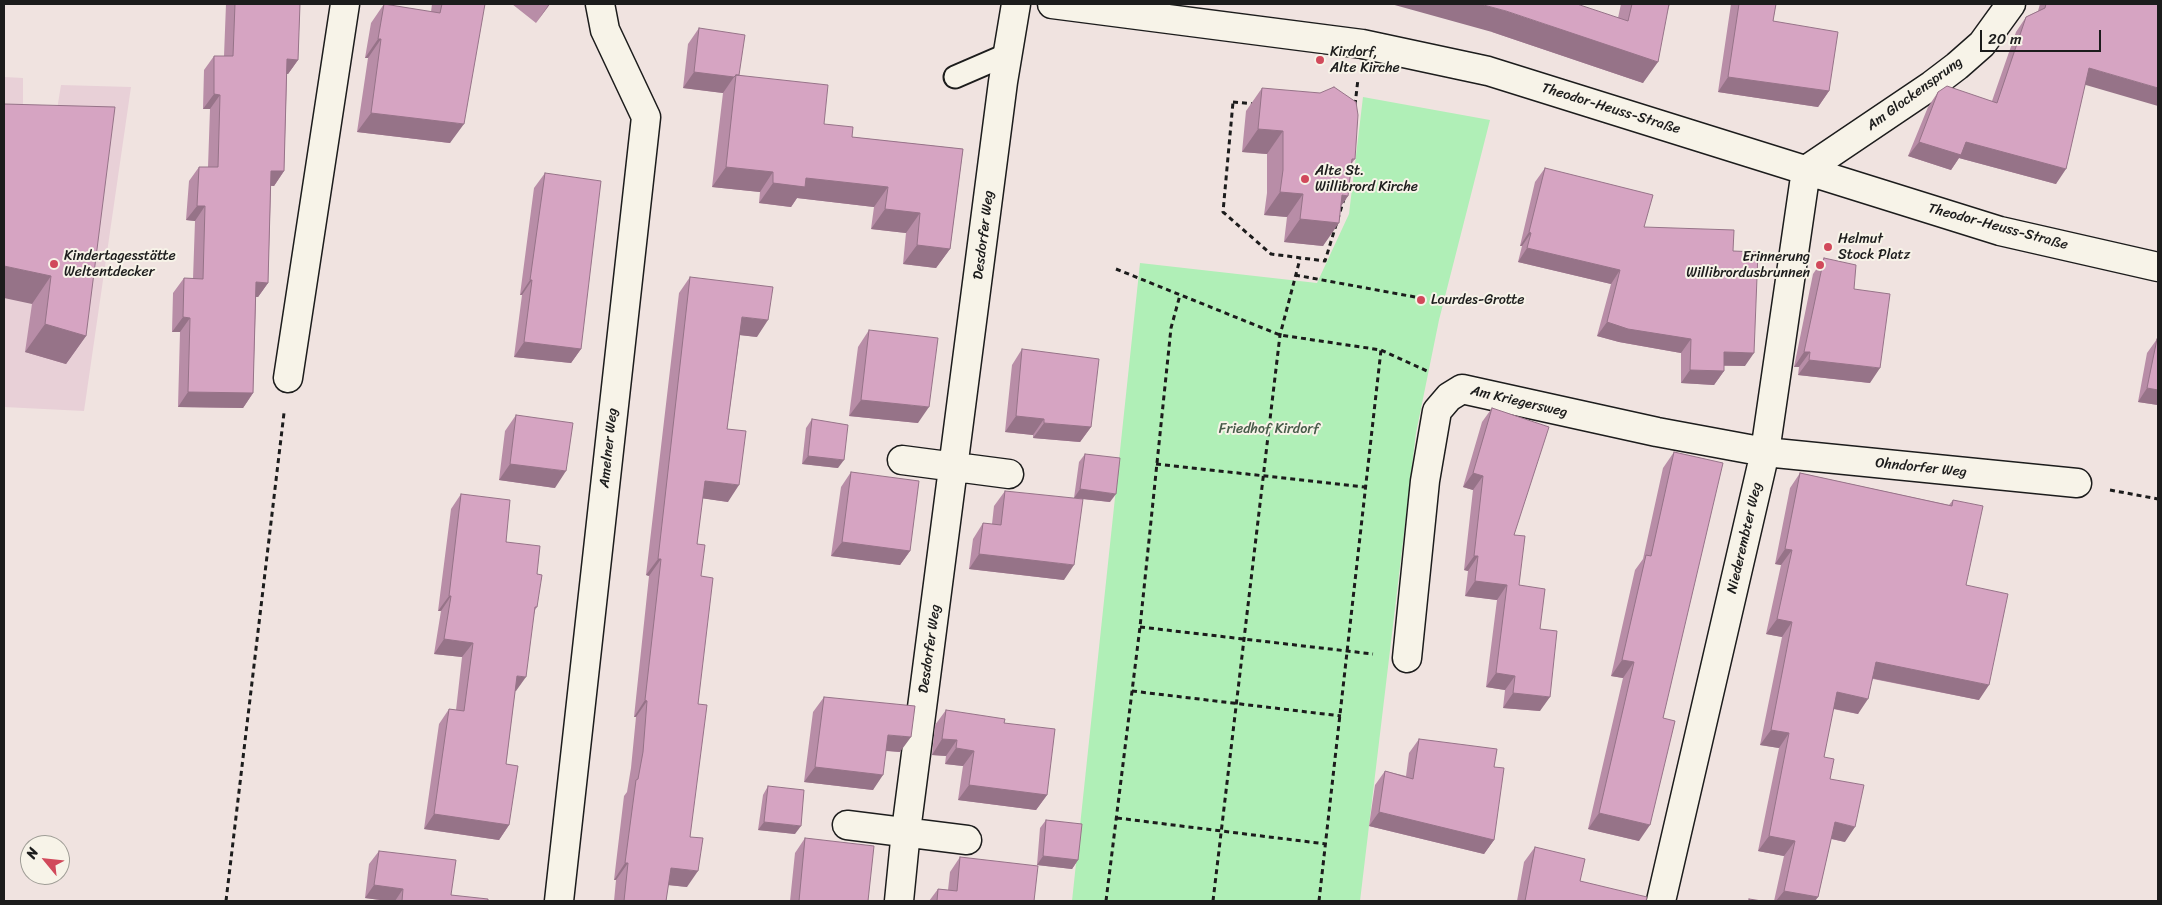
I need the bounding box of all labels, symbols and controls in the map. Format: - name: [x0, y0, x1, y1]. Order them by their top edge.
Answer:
- scale bar: [1982, 20, 2103, 52]
- text: 20 m: [1988, 26, 2022, 52]
- place label: Kirdorf, Alte Kirche: [1330, 44, 1400, 76]
- marker: Kirdorf, Alte Kirche: [1314, 54, 1326, 66]
- street label: Am Glockensprung: [1864, 54, 1966, 134]
- street label: Theodor-Heuss-Straße: [1540, 80, 1682, 138]
- place label: Alte St. Willibrord Kirche: [1315, 163, 1418, 196]
- marker: Alte St. Willibrord Kirche: [1299, 173, 1311, 185]
- street label: Desdorfer Weg: [970, 189, 998, 281]
- street label: Theodor-Heuss-Straße: [1926, 200, 2070, 254]
- place label: Helmut Stock Platz: [1838, 231, 1910, 264]
- marker: Helmut Stock Platz: [1822, 241, 1834, 253]
- place label: Kindertagesstätte Weltentdecker: [64, 248, 176, 280]
- place label: Erinnerung Willibrordusbrunnen: [1686, 249, 1810, 282]
- marker: Kindertagesstätte Weltentdecker: [48, 258, 60, 270]
- marker: Erinnerung Willibrordusbrunnen: [1814, 259, 1826, 271]
- place label: Lourdes-Grotte: [1431, 292, 1525, 308]
- marker: Lourdes-Grotte: [1415, 294, 1427, 306]
- street label: Am Kriegersweg: [1469, 383, 1569, 421]
- street label: Amelner Weg: [596, 407, 622, 489]
- park label: Friedhof Kirdorf: [1219, 421, 1319, 437]
- street label: Ohndorfer Weg: [1874, 455, 1968, 481]
- street label: Niederembter Weg: [1724, 481, 1766, 595]
- street label: Desdorfer Weg: [915, 603, 945, 695]
- north arrow: [20, 835, 70, 885]
- text: N: [19, 843, 46, 863]

